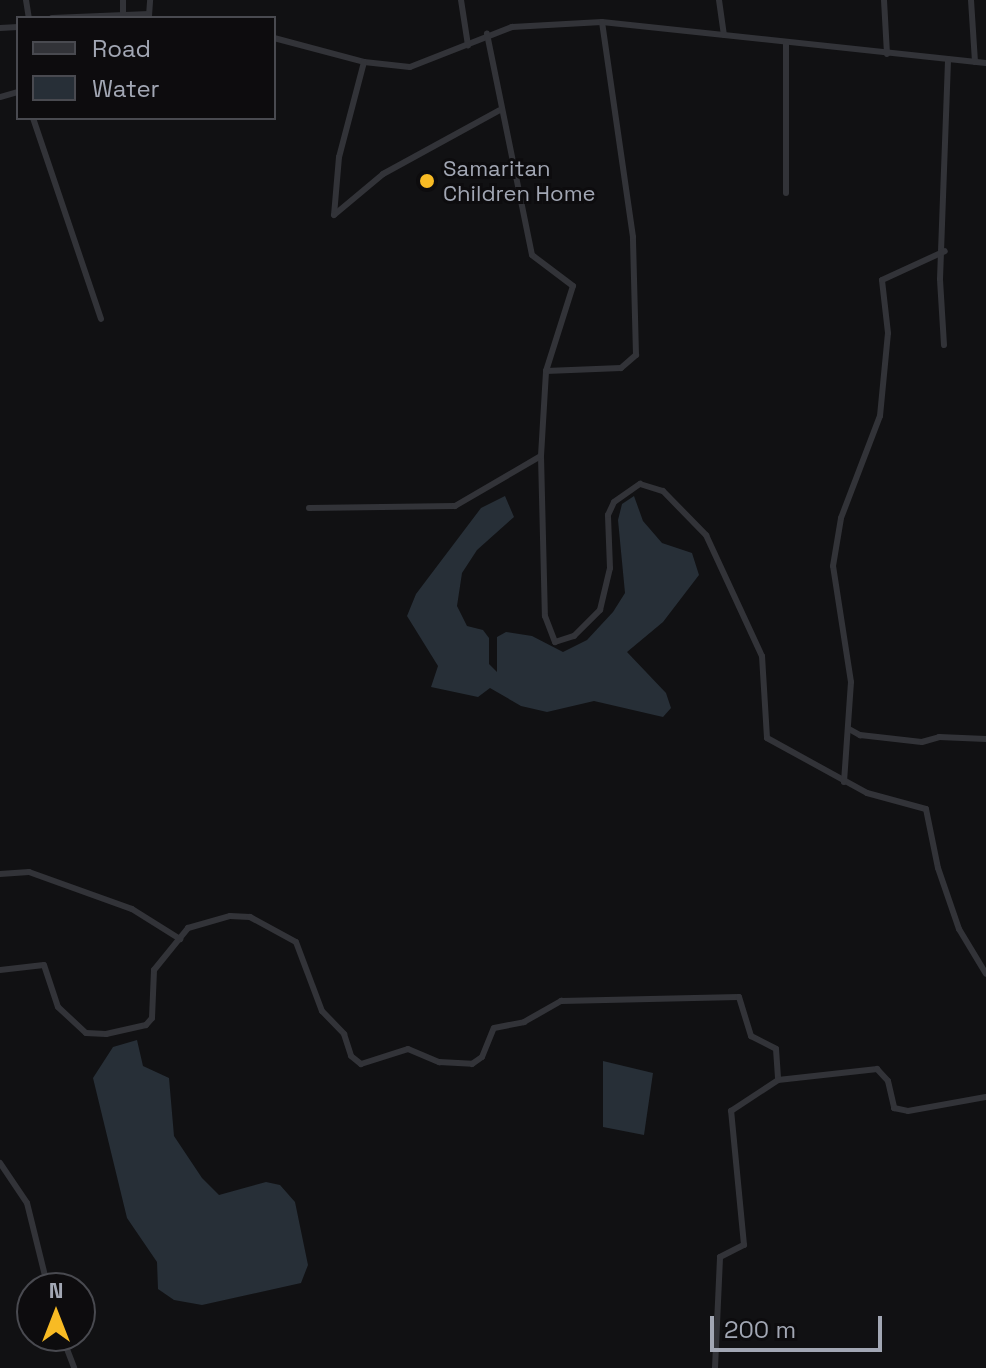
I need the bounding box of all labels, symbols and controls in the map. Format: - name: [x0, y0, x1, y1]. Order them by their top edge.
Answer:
- legend: [16, 16, 276, 120]
- text: Road: [92, 33, 151, 64]
- text: Water: [92, 73, 160, 104]
- place label: Samaritan Children Home: [443, 155, 596, 206]
- marker: Samaritan Children Home: [418, 172, 436, 190]
- north arrow: [16, 1272, 96, 1352]
- text: N: [49, 1276, 63, 1304]
- scale bar: [714, 1300, 886, 1350]
- text: 200 m: [724, 1314, 796, 1345]

